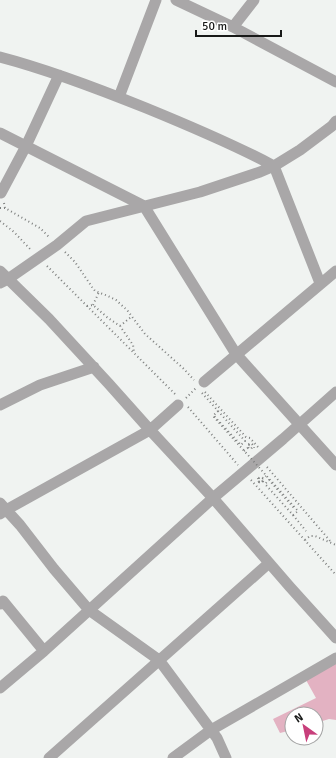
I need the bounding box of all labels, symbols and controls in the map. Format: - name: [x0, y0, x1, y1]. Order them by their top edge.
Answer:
- scale bar: [196, 12, 281, 38]
- text: 50 m: [202, 19, 227, 34]
- north arrow: [284, 706, 324, 746]
- text: N: [292, 710, 306, 726]

